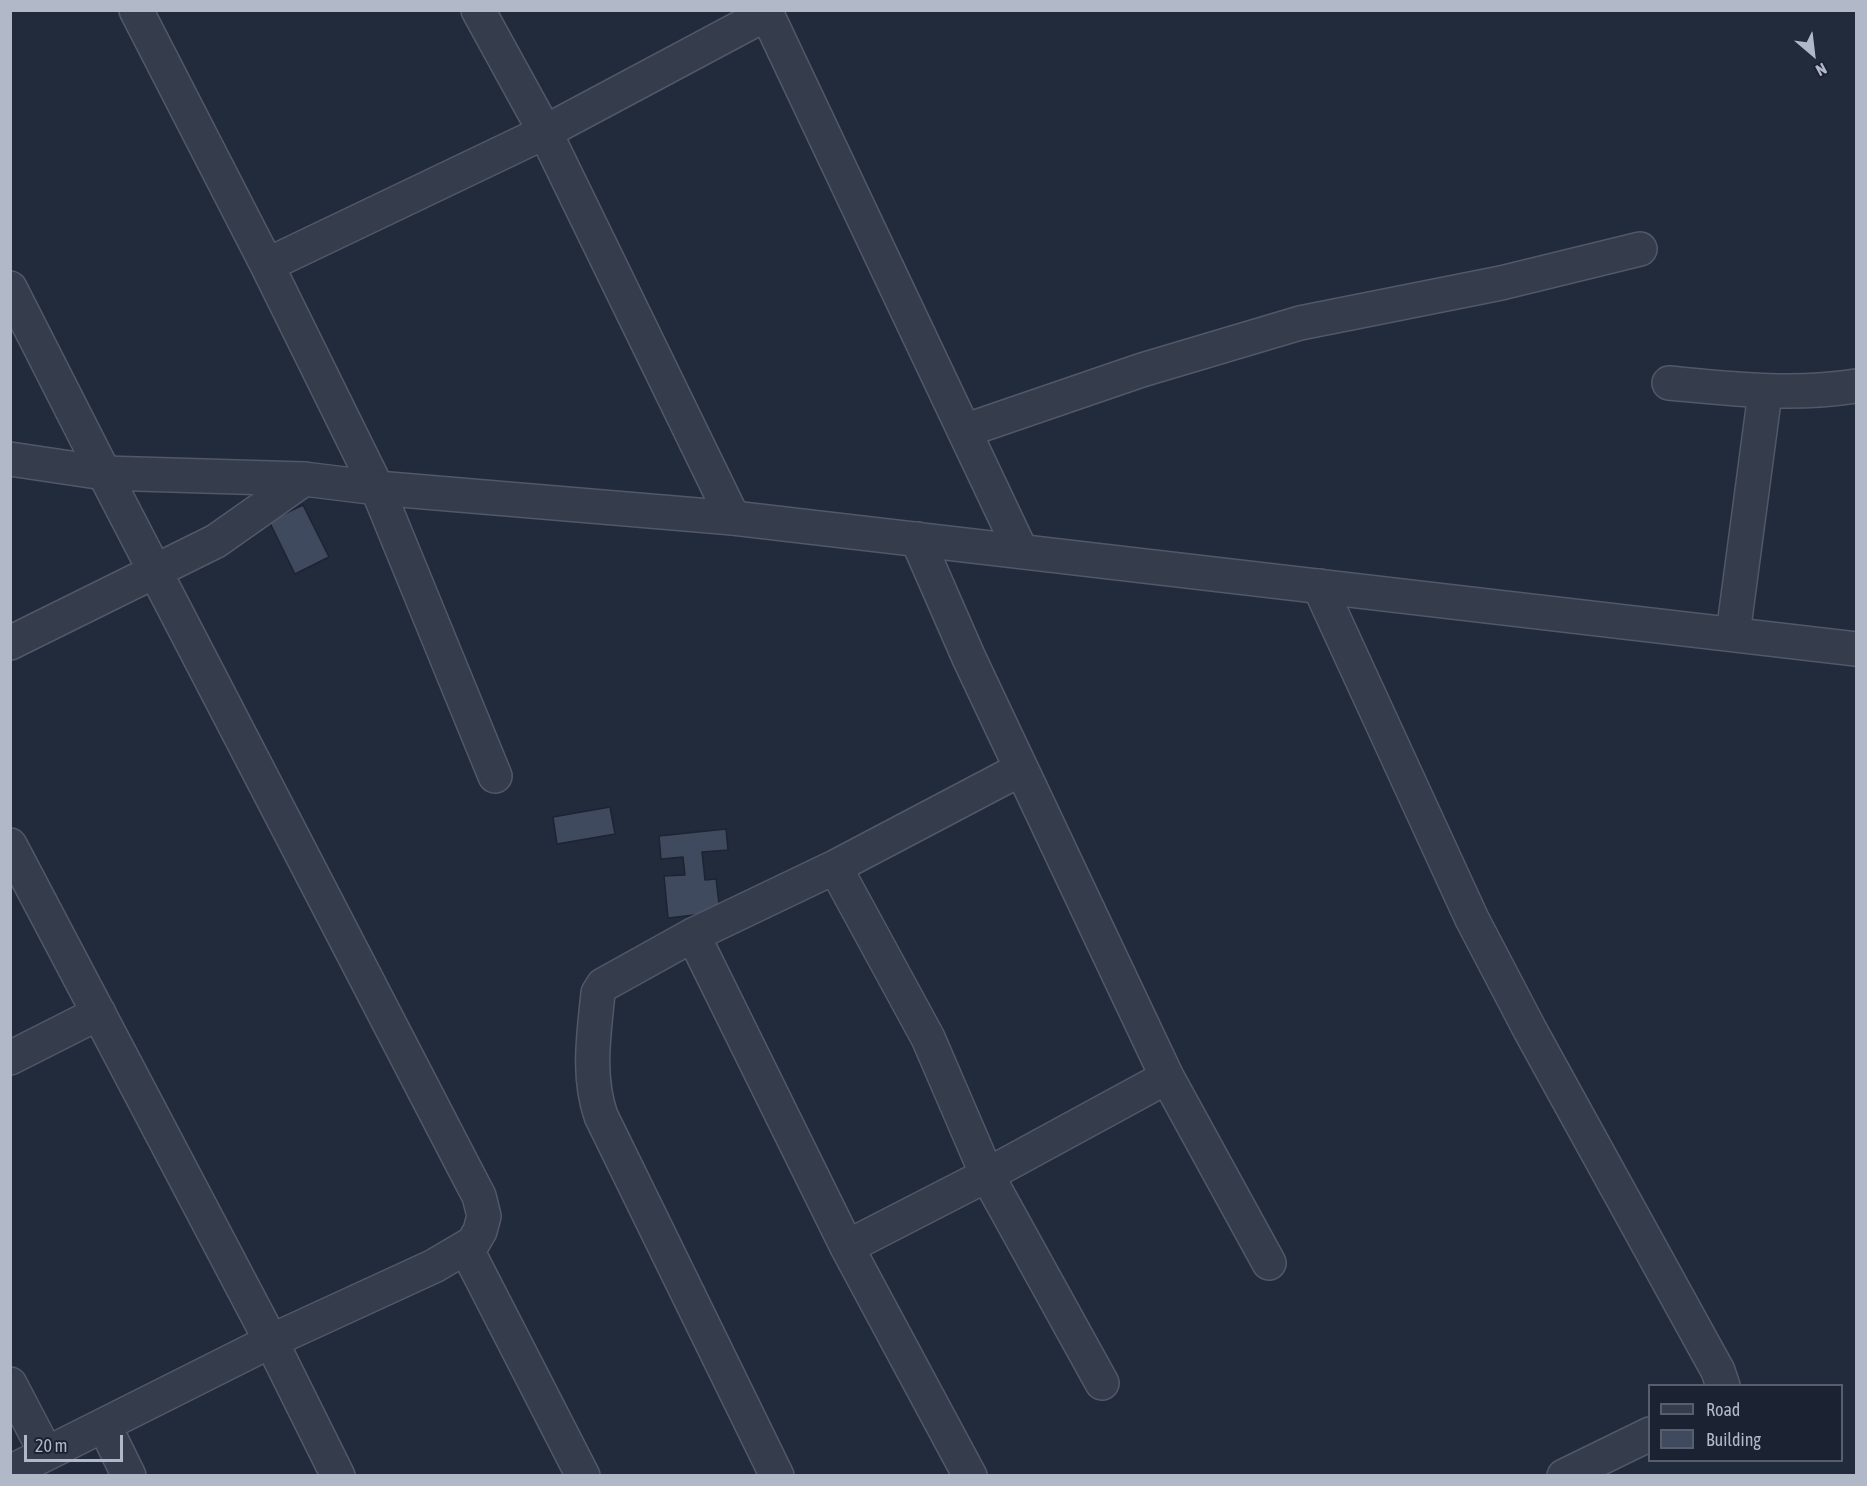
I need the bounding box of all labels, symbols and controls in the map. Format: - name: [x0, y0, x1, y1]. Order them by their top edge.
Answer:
- north arrow: [1783, 24, 1843, 84]
- text: N: [1813, 60, 1830, 80]
- legend: [1648, 1384, 1843, 1462]
- text: Road: [1706, 1399, 1740, 1420]
- scale bar: [27, 1423, 126, 1461]
- text: Building: [1706, 1429, 1761, 1450]
- text: 20 m: [35, 1435, 67, 1456]

